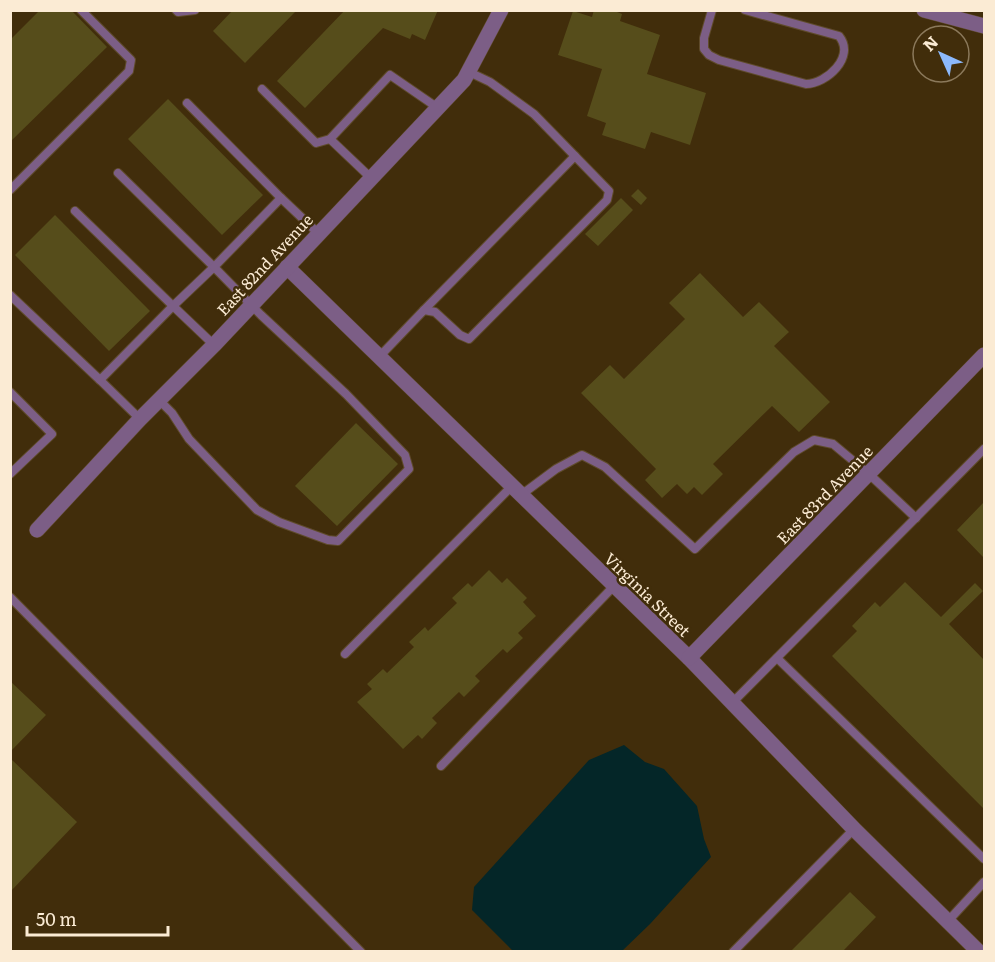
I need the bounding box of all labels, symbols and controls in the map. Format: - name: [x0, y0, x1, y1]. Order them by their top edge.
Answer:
- north arrow: [911, 24, 971, 84]
- text: N: [916, 29, 943, 56]
- street label: East 82nd Avenue: [210, 208, 318, 320]
- street label: East 83rd Avenue: [770, 439, 878, 549]
- street label: Virginia Street: [599, 546, 697, 642]
- scale bar: [27, 899, 168, 937]
- text: 50 m: [36, 905, 77, 932]

